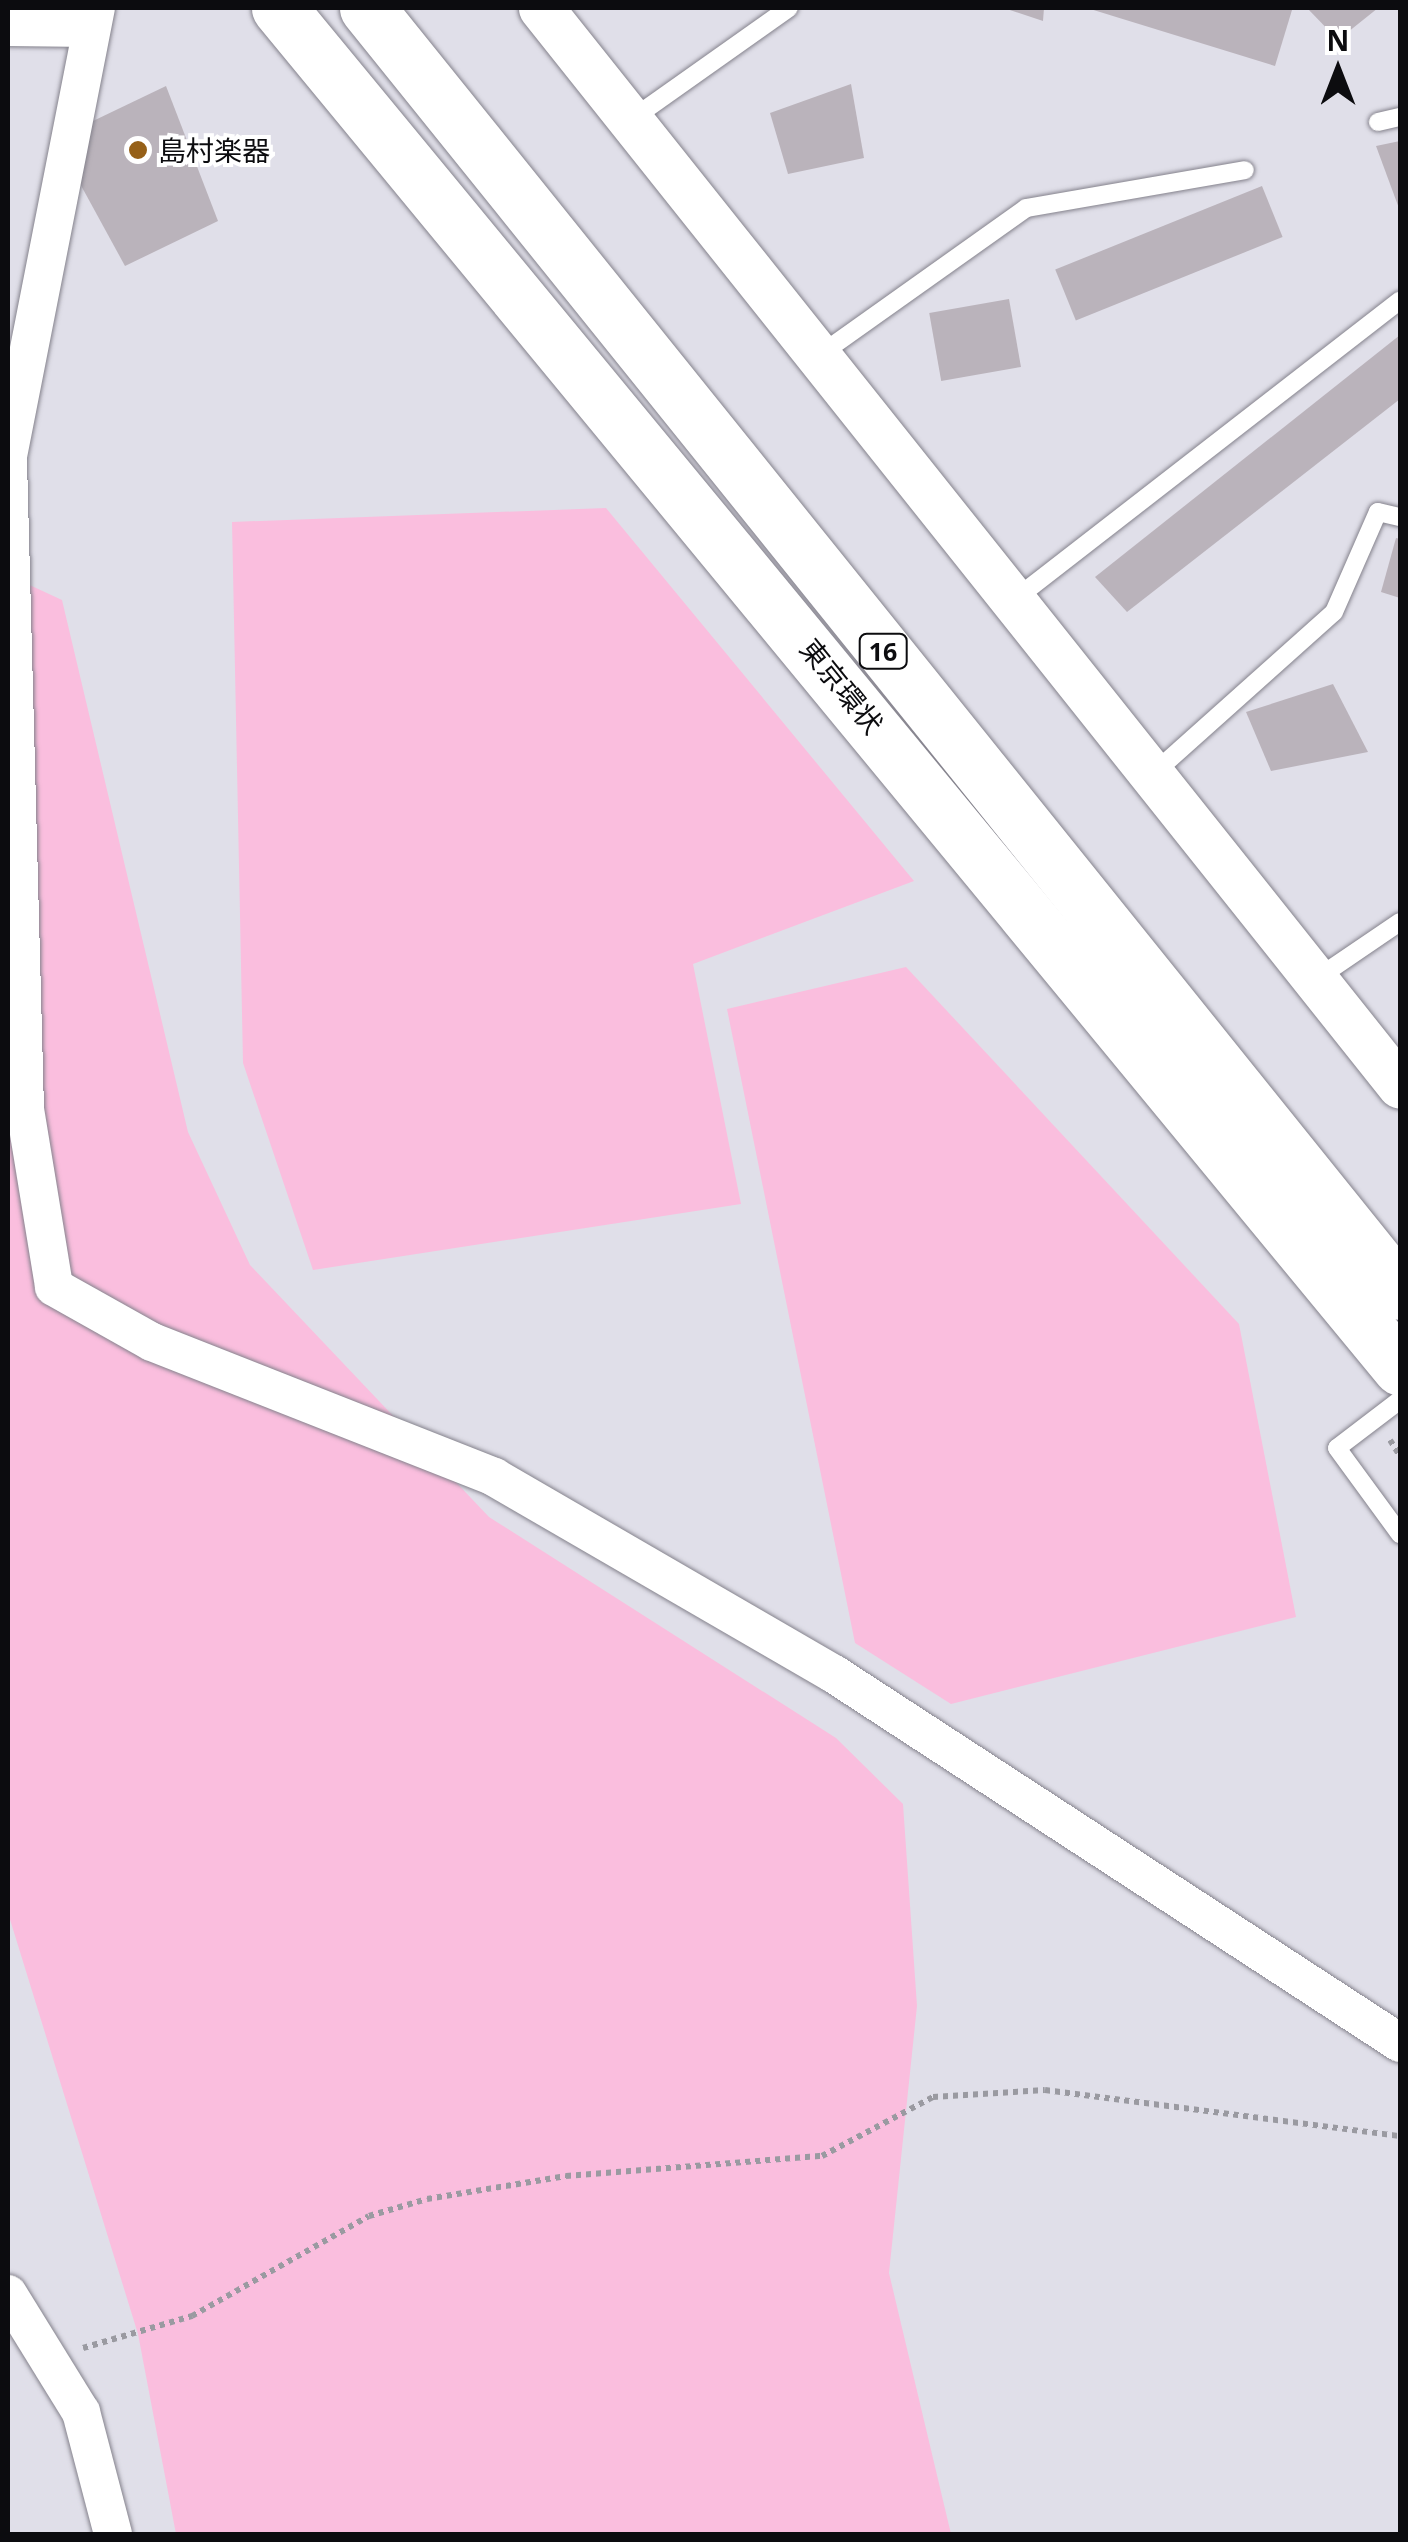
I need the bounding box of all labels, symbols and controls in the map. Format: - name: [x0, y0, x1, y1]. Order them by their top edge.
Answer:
- north arrow: [1288, 20, 1388, 120]
- text: N: [1327, 21, 1349, 59]
- place label: 島村楽器: [158, 133, 270, 167]
- marker: 島村楽器: [127, 139, 149, 161]
- road number: 16: [858, 631, 908, 671]
- street label: 東京環状: [794, 632, 890, 740]

